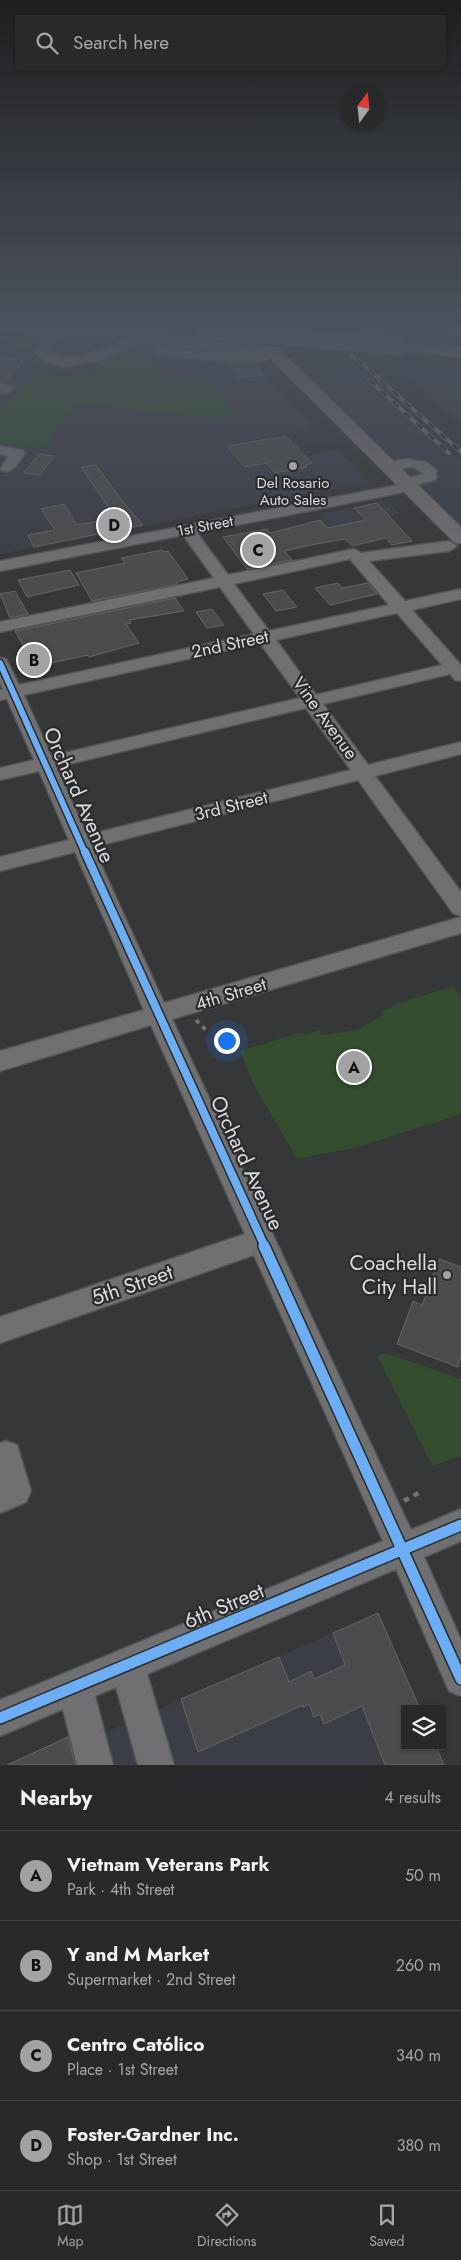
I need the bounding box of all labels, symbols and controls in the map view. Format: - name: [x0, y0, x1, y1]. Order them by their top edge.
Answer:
- search box: [15, 15, 446, 70]
- icon: search: [33, 29, 61, 57]
- text: Search here: [73, 29, 169, 56]
- north arrow: [341, 85, 386, 130]
- marker: Del Rosario Auto Sales: [287, 460, 299, 472]
- place label: Del Rosario Auto Sales: [257, 472, 329, 511]
- pin: D: [98, 506, 130, 544]
- street label: 1st Street: [175, 510, 235, 542]
- pin: C: [242, 531, 274, 569]
- street label: 2nd Street: [189, 623, 272, 665]
- pin: B: [18, 641, 50, 679]
- street label: Vine Avenue: [286, 671, 364, 765]
- street label: Orchard Avenue: [36, 722, 122, 868]
- street label: 3rd Street: [192, 784, 271, 828]
- street label: 4th Street: [192, 971, 270, 1017]
- your location: [214, 1028, 240, 1054]
- pin: A: [338, 1048, 370, 1086]
- street label: Orchard Avenue: [203, 1091, 291, 1235]
- place label: Coachella City Hall: [349, 1248, 437, 1302]
- street label: 5th Street: [87, 1257, 177, 1313]
- marker: Coachella City Hall: [441, 1269, 453, 1281]
- street label: 6th Street: [179, 1576, 269, 1636]
- map controls: [401, 1705, 446, 1750]
- button: layers: [401, 1705, 446, 1750]
- text: Nearby: [20, 1783, 92, 1813]
- text: 4 results: [385, 1786, 441, 1809]
- text: Vietnam Veterans Park: [67, 1851, 269, 1878]
- text: A: [30, 1864, 42, 1887]
- text: 50 m: [405, 1864, 441, 1887]
- text: Park · 4th Street: [67, 1878, 174, 1901]
- text: Y and M Market: [67, 1941, 209, 1968]
- text: B: [31, 1954, 41, 1977]
- text: 260 m: [396, 1954, 441, 1977]
- text: Supermarket · 2nd Street: [67, 1968, 236, 1991]
- text: Centro Católico: [67, 2031, 204, 2058]
- text: C: [30, 2044, 42, 2067]
- text: 340 m: [396, 2044, 441, 2067]
- text: Place · 1st Street: [67, 2058, 178, 2081]
- text: Foster-Gardner Inc.: [67, 2121, 239, 2148]
- text: D: [30, 2134, 42, 2157]
- text: 380 m: [397, 2134, 441, 2157]
- text: Shop · 1st Street: [67, 2148, 177, 2171]
- tab: Map: [56, 2201, 84, 2251]
- tab: Directions: [197, 2201, 256, 2251]
- tab: Saved: [369, 2201, 405, 2251]

